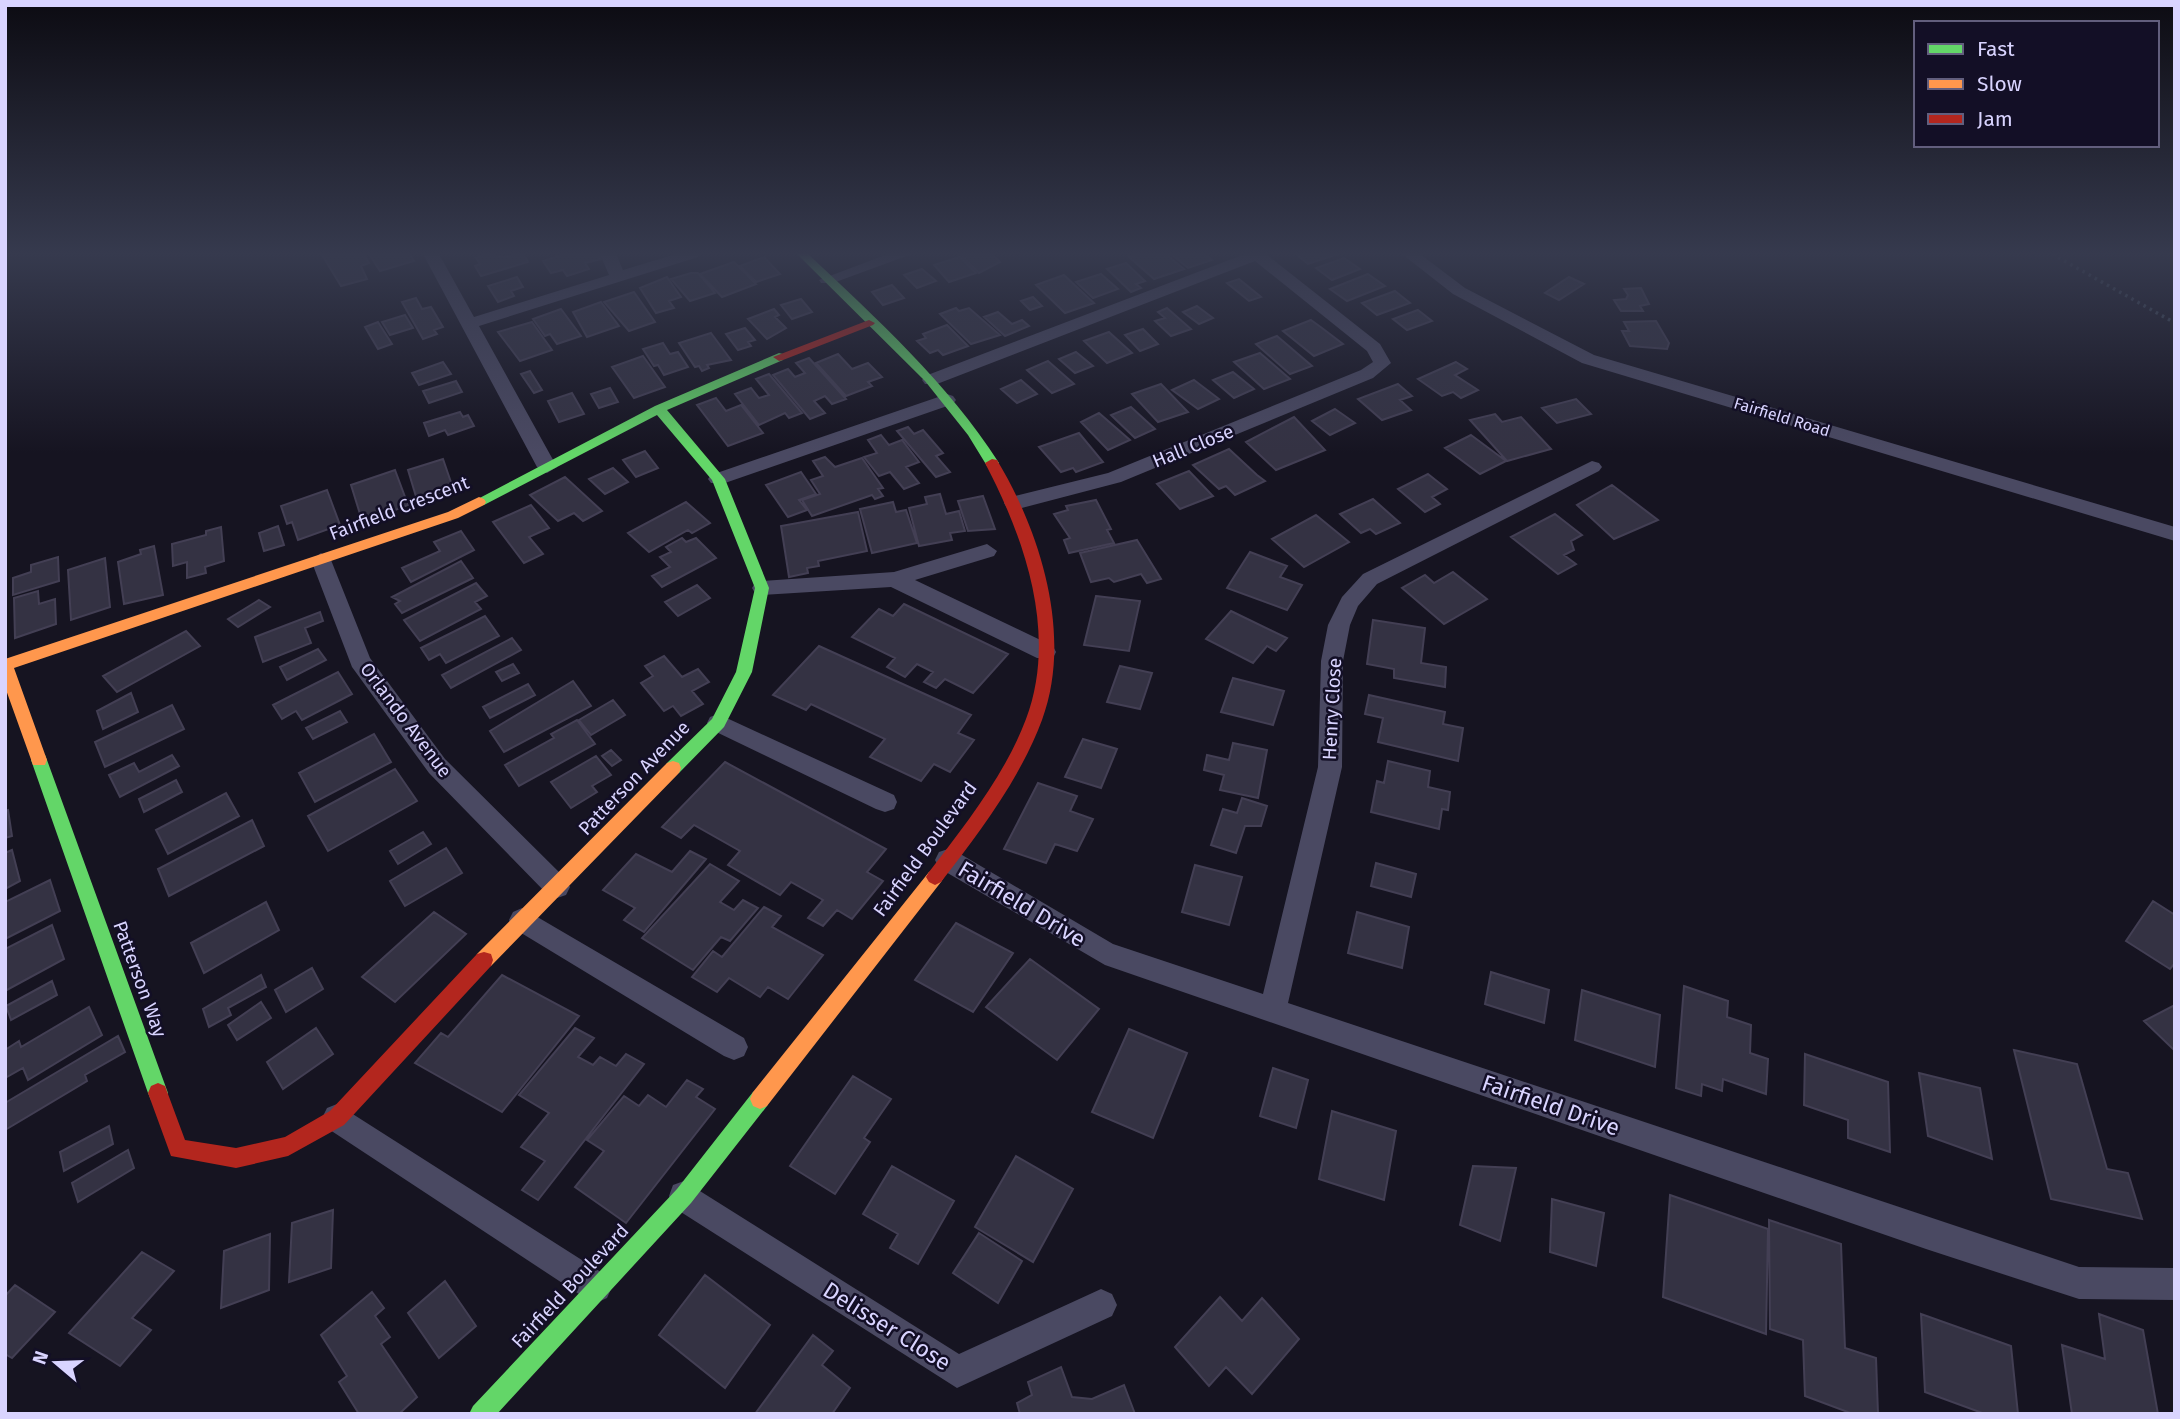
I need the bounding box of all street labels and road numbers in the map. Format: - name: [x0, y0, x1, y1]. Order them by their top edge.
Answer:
- street label: Fairfield Road: [1732, 393, 1832, 441]
- street label: Hall Close: [1149, 419, 1237, 473]
- street label: Fairfield Crescent: [326, 471, 472, 545]
- street label: Henry Close: [1318, 657, 1346, 761]
- street label: Orlando Avenue: [355, 658, 457, 782]
- street label: Patterson Avenue: [573, 716, 695, 840]
- street label: Fairfield Boulevard: [868, 777, 982, 921]
- street label: Fairfield Drive: [953, 855, 1091, 953]
- street label: Patterson Way: [108, 918, 172, 1041]
- street label: Fairfield Drive: [1478, 1068, 1624, 1142]
- street label: Fairfield Boulevard: [507, 1219, 633, 1353]
- street label: Delisser Close: [818, 1276, 956, 1376]

